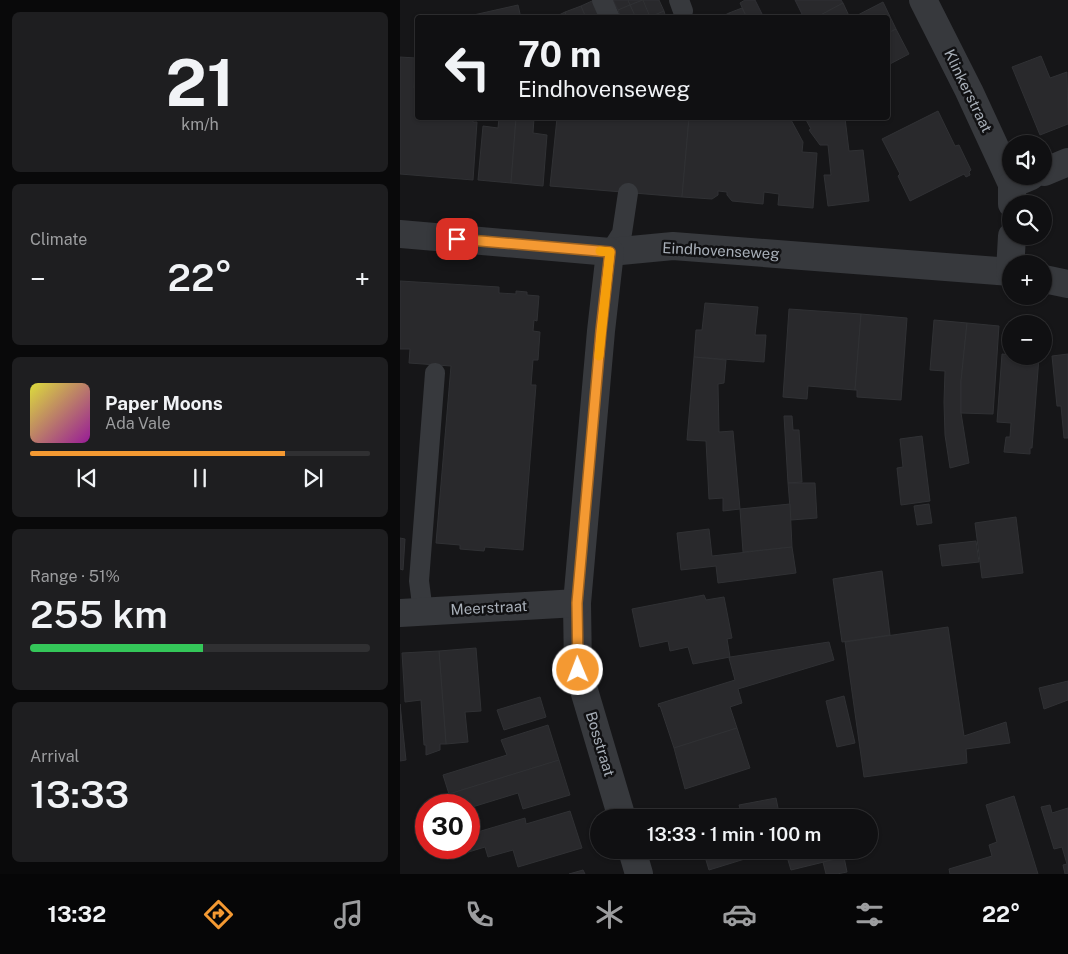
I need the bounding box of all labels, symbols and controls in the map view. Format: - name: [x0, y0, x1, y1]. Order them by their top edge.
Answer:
- text: 70 m: [518, 34, 601, 75]
- icon: left: [435, 35, 500, 100]
- text: 21: [165, 44, 235, 121]
- street label: Klinkerstraat: [941, 46, 996, 135]
- text: Eindhovenseweg: [518, 76, 690, 102]
- text: km/h: [181, 115, 219, 134]
- map controls: [1002, 135, 1052, 365]
- button: sound: [1002, 135, 1052, 185]
- button: search: [1002, 195, 1052, 245]
- pin: [436, 218, 478, 260]
- icon: arrive: [443, 225, 471, 253]
- text: Climate: [30, 230, 87, 249]
- street label: Eindhovenseweg: [662, 239, 780, 262]
- text: 22°: [168, 255, 232, 300]
- button: +: [1002, 255, 1052, 305]
- text: −: [30, 262, 46, 295]
- text: +: [354, 262, 370, 295]
- button: −: [1002, 315, 1052, 365]
- text: Paper Moons: [105, 392, 223, 414]
- text: Ada Vale: [105, 414, 170, 433]
- icon: previous: [73, 464, 101, 492]
- icon: pause: [186, 464, 214, 492]
- icon: next: [299, 464, 327, 492]
- text: Range · 51%: [30, 567, 120, 586]
- text: 255 km: [30, 592, 168, 637]
- street label: Meerstraat: [450, 597, 528, 618]
- position arrow: [551, 643, 603, 695]
- street label: Bosstraat: [583, 709, 618, 779]
- text: Arrival: [30, 747, 79, 766]
- text: 13:33: [30, 772, 129, 817]
- speed limit sign: 30: [415, 794, 480, 859]
- text: 13:33 · 1 min · 100 m: [647, 823, 821, 845]
- icon: directions: [201, 897, 236, 932]
- icon: music: [331, 897, 366, 932]
- icon: phone: [462, 897, 497, 932]
- icon: climate: [592, 897, 627, 932]
- icon: car: [722, 897, 757, 932]
- icon: filters: [852, 897, 887, 932]
- text: 13:32: [48, 901, 106, 927]
- text: 22°: [982, 901, 1020, 927]

